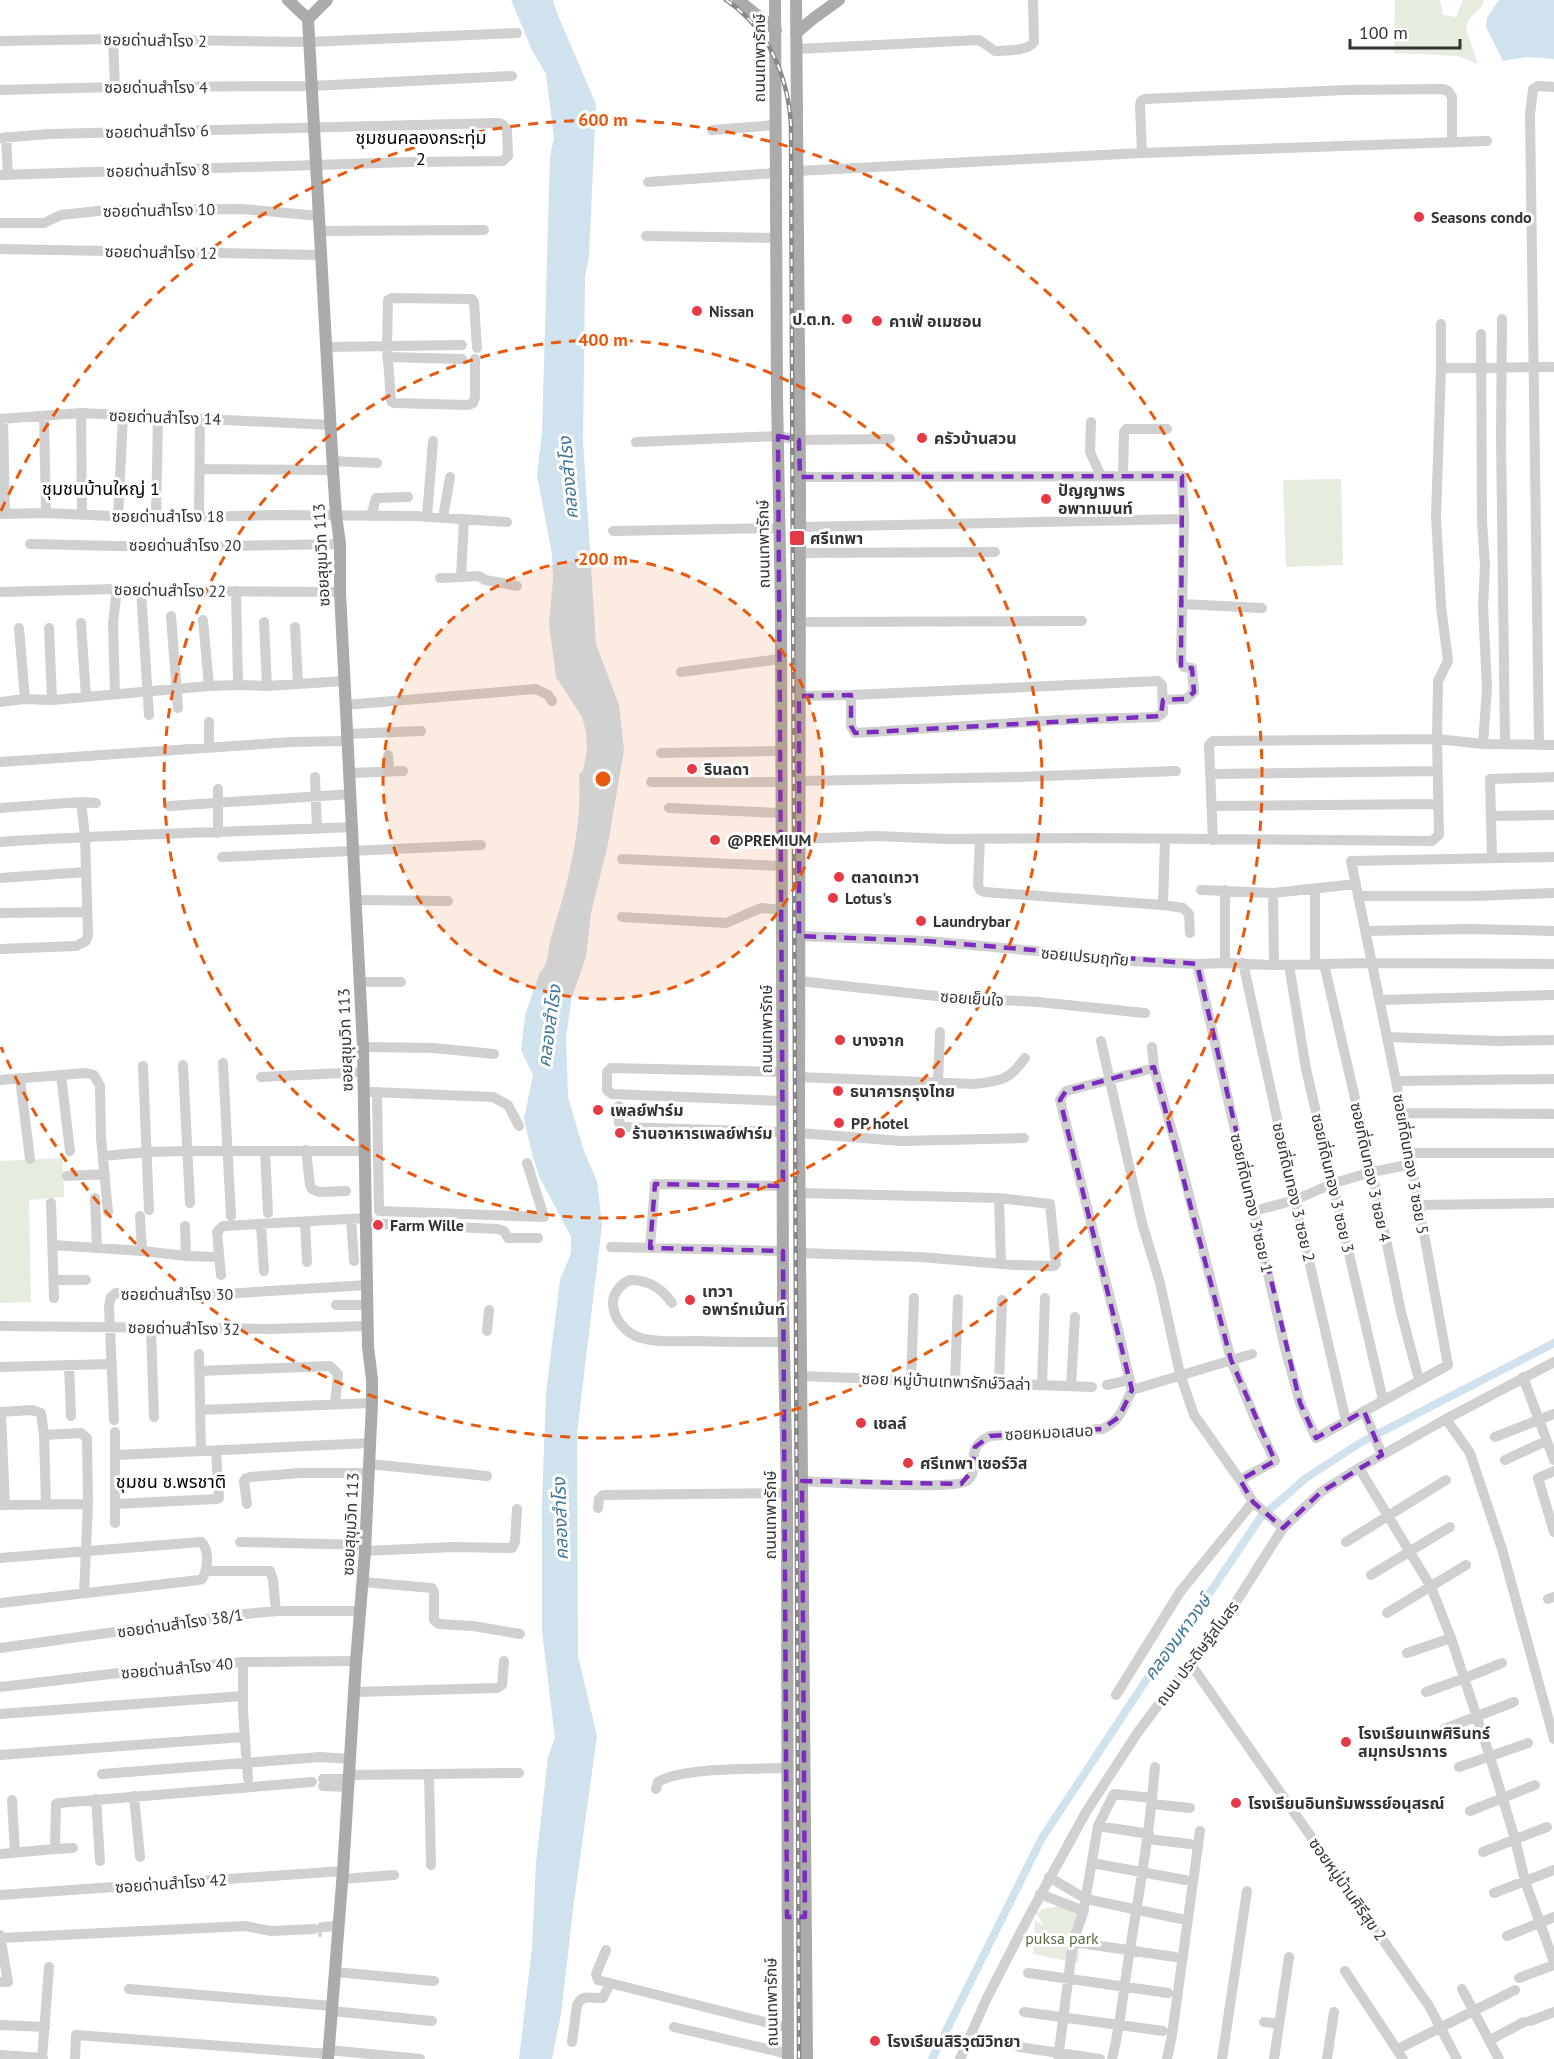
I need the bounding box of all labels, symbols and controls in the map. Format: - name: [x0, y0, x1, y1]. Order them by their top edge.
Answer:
- scale bar: [1350, 12, 1460, 50]
- street label: ถนนเทพารักษ์: [749, 14, 769, 102]
- text: 100 m: [1359, 21, 1408, 44]
- street label: ซอยด่านสำโรง 2: [103, 29, 207, 51]
- street label: ซอยด่านสำโรง 4: [104, 77, 208, 97]
- text: 600 m: [578, 108, 628, 131]
- street label: ซอยด่านสำโรง 6: [105, 120, 209, 142]
- district label: ชุมชนคลองกระทุ่ม 2: [356, 126, 486, 170]
- street label: ซอยด่านสำโรง 8: [106, 159, 210, 181]
- street label: ซอยด่านสำโรง 10: [103, 199, 216, 221]
- place label: Seasons condo: [1431, 207, 1532, 227]
- marker: Seasons condo: [1412, 210, 1426, 224]
- street label: ซอยด่านสำโรง 12: [105, 241, 217, 263]
- place label: Nissan: [709, 301, 754, 321]
- marker: Nissan: [690, 304, 704, 318]
- place label: ป.ต.ท.: [792, 309, 835, 329]
- place label: คาเฟ่ อเมซอน: [889, 311, 982, 331]
- marker: ป.ต.ท.: [840, 312, 854, 326]
- marker: คาเฟ่ อเมซอน: [870, 314, 884, 328]
- text: 400 m: [578, 328, 628, 351]
- street label: ซอยด่านสำโรง 14: [109, 405, 222, 429]
- place label: ครัวบ้านสวน: [934, 428, 1016, 448]
- marker: ครัวบ้านสวน: [915, 431, 929, 445]
- water label: คลองสำโรง: [553, 434, 583, 520]
- district label: ชุมชนบ้านใหญ่ 1: [42, 477, 160, 500]
- place label: ปัญญาพร อพาทเมนท์: [1058, 480, 1133, 518]
- marker: ปัญญาพร อพาทเมนท์: [1039, 492, 1053, 506]
- street label: ถนนเทพารักษ์: [752, 499, 774, 589]
- street label: ซอยสุขุมวิท 113: [308, 503, 334, 607]
- street label: ซอยด่านสำโรง 18: [112, 506, 224, 526]
- place label: ศรีเทพา: [810, 528, 863, 548]
- marker: ศรีเทพา: [788, 529, 806, 547]
- street label: ซอยด่านสำโรง 20: [129, 535, 241, 555]
- text: 200 m: [578, 547, 628, 570]
- street label: ซอยด่านสำโรง 22: [114, 579, 226, 601]
- place label: รินลดา: [703, 759, 749, 779]
- marker: รินลดา: [685, 762, 699, 776]
- centre of rings: [593, 769, 613, 789]
- place label: @PREMIUM: [727, 830, 811, 850]
- marker: @PREMIUM: [708, 833, 722, 847]
- place label: ตลาดเทวา: [851, 867, 919, 887]
- marker: ตลาดเทวา: [832, 870, 846, 884]
- place label: Lotus's: [845, 888, 892, 908]
- marker: Lotus's: [826, 891, 840, 905]
- place label: Laundrybar: [933, 911, 1011, 931]
- marker: Laundrybar: [914, 914, 928, 928]
- street label: ซอยเปรมฤทัย: [1040, 942, 1130, 970]
- water label: คลองสำโรง: [532, 982, 566, 1069]
- street label: ถนนเทพารักษ์: [756, 985, 776, 1073]
- street label: ซอยเย็นใจ: [939, 986, 1005, 1010]
- street label: ซอยสุขุมวิท 113: [333, 988, 357, 1092]
- place label: บางจาก: [852, 1030, 904, 1050]
- marker: บางจาก: [833, 1033, 847, 1047]
- place label: ธนาคารกรุงไทย: [850, 1081, 955, 1101]
- marker: ธนาคารกรุงไทย: [831, 1084, 845, 1098]
- street label: ซอยที่ดินทอง 3 ซอย 5: [1389, 1092, 1434, 1236]
- place label: เพลย์ฟาร์ม: [610, 1100, 683, 1120]
- street label: ซอยที่ดินทอง 3 ซอย 4: [1346, 1100, 1397, 1244]
- marker: เพลย์ฟาร์ม: [591, 1103, 605, 1117]
- street label: ซอยที่ดินทอง 3 ซอย 3: [1307, 1111, 1360, 1255]
- place label: PP hotel: [851, 1113, 909, 1133]
- marker: PP hotel: [832, 1116, 846, 1130]
- street label: ซอยที่ดินทอง 3 ซอย 2: [1268, 1120, 1321, 1264]
- place label: ร้านอาหารเพลย์ฟาร์ม: [632, 1123, 773, 1143]
- marker: ร้านอาหารเพลย์ฟาร์ม: [613, 1126, 627, 1140]
- street label: ซอยที่ดินทอง 3 ซอย 1: [1226, 1131, 1279, 1275]
- place label: Farm Wille: [390, 1215, 464, 1235]
- marker: Farm Wille: [371, 1218, 385, 1232]
- place label: เทวา อพาร์ทเม้นท์: [702, 1281, 785, 1319]
- street label: ซอยด่านสำโรง 30: [121, 1284, 233, 1304]
- marker: เทวา อพาร์ทเม้นท์: [683, 1293, 697, 1307]
- street label: ซอยด่านสำโรง 32: [128, 1317, 240, 1339]
- street label: ซอย หมู่บ้านเทพารักษ์วิลล่า: [861, 1368, 1031, 1394]
- place label: เชลล์: [873, 1413, 907, 1433]
- marker: เชลล์: [854, 1416, 868, 1430]
- street label: ซอยหมอเสนอ: [1004, 1420, 1094, 1444]
- place label: ศรีเทพา เซอร์วิส: [920, 1453, 1028, 1473]
- marker: ศรีเทพา เซอร์วิส: [901, 1456, 915, 1470]
- district label: ชุมชน ช.พรชาติ: [116, 1470, 226, 1493]
- street label: ถนนเทพารักษ์: [760, 1471, 780, 1559]
- street label: ซอยสุขุมวิท 113: [337, 1472, 363, 1576]
- water label: คลองสำโรง: [547, 1476, 573, 1561]
- water label: คลองมหาวงษ์: [1138, 1587, 1217, 1684]
- street label: ถนน ประดิษฐ์สโมสร: [1151, 1596, 1243, 1709]
- street label: ซอยด่านสำโรง 38/1: [116, 1604, 244, 1642]
- street label: ซอยด่านสำโรง 40: [120, 1653, 234, 1683]
- place label: โรงเรียนเทพศิรินทร์ สมุทรปราการ: [1358, 1723, 1490, 1761]
- marker: โรงเรียนเทพศิรินทร์ สมุทรปราการ: [1339, 1735, 1353, 1749]
- place label: โรงเรียนอินทรัมพรรย์อนุสรณ์: [1248, 1793, 1445, 1813]
- marker: โรงเรียนอินทรัมพรรย์อนุสรณ์: [1229, 1796, 1243, 1810]
- street label: ซอยหมู่บ้านศิรีสุข 2: [1305, 1833, 1391, 1945]
- street label: ซอยด่านสำโรง 42: [114, 1869, 228, 1897]
- park label: puksa park: [1025, 1928, 1099, 1948]
- street label: ถนนเทพารักษ์: [760, 1957, 782, 2047]
- place label: โรงเรียนสิริวุฒิวิทยา: [887, 2031, 1021, 2051]
- marker: โรงเรียนสิริวุฒิวิทยา: [868, 2034, 882, 2048]

